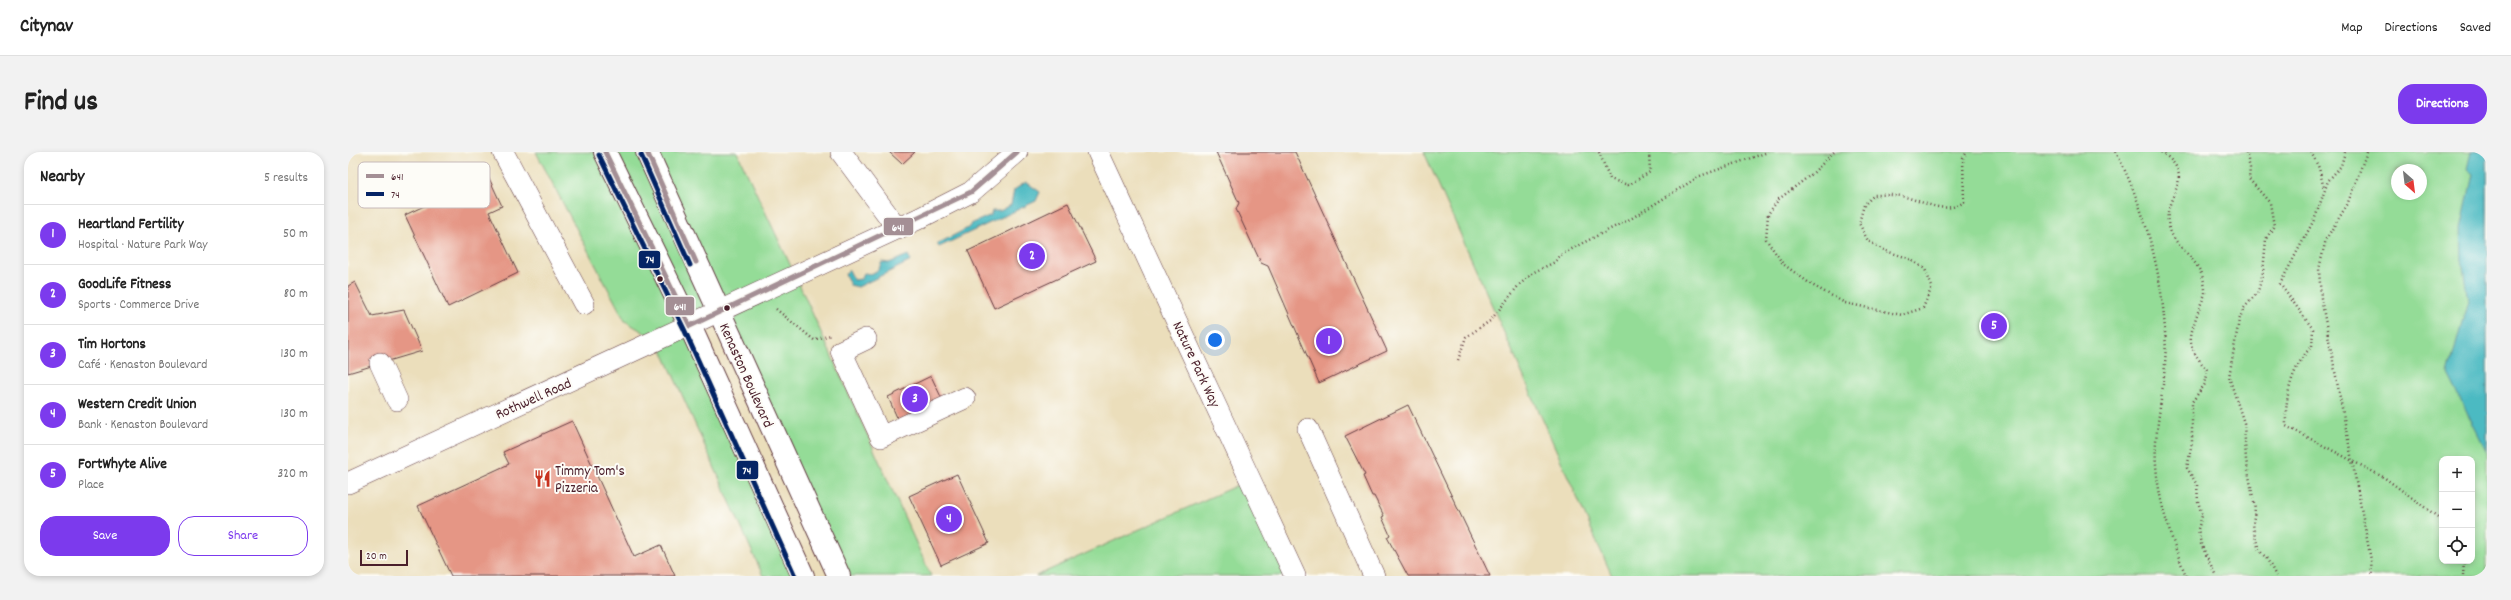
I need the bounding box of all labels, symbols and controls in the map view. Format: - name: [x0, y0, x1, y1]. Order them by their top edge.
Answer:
- text: Citynav: [20, 14, 73, 41]
- text: Map: [2341, 18, 2363, 38]
- text: Directions: [2385, 18, 2438, 38]
- text: Saved: [2460, 18, 2491, 38]
- text: Find us: [24, 84, 98, 124]
- button: Directions: [2398, 84, 2487, 124]
- legend: [358, 162, 490, 208]
- north arrow: [2391, 164, 2427, 200]
- text: Nearby: [40, 166, 84, 190]
- text: 5 results: [264, 169, 308, 188]
- text: 641: [391, 170, 403, 186]
- text: 74: [391, 188, 400, 204]
- text: Heartland Fertility: [78, 214, 183, 236]
- line badge: 641: [883, 217, 914, 236]
- text: 641: [892, 221, 904, 237]
- text: 1: [52, 225, 54, 244]
- text: 50 m: [283, 225, 308, 244]
- text: Hospital · Nature Park Way: [78, 236, 208, 255]
- pin: 2: [1019, 241, 1045, 271]
- line badge: 74: [638, 250, 661, 269]
- text: 74: [646, 253, 654, 269]
- text: GoodLife Fitness: [78, 274, 171, 296]
- unlabelled marker: [655, 274, 665, 284]
- text: 2: [50, 285, 56, 304]
- text: 80 m: [284, 285, 308, 304]
- text: Sports · Commerce Drive: [78, 296, 199, 315]
- line badge: 641: [665, 296, 695, 316]
- text: 641: [674, 300, 686, 316]
- unlabelled marker: [722, 303, 732, 313]
- pin: 5: [1981, 311, 2007, 341]
- street label: Nature Park Way: [1166, 318, 1225, 412]
- street label: Kenaston Boulevard: [712, 320, 778, 432]
- pin: 1: [1316, 326, 1342, 356]
- your location: [1205, 330, 1225, 350]
- text: Tim Hortons: [78, 334, 146, 356]
- text: 3: [50, 345, 56, 364]
- text: 130 m: [280, 345, 308, 364]
- text: Café · Kenaston Boulevard: [78, 356, 207, 375]
- street label: Rothwell Road: [492, 373, 575, 426]
- pin: 3: [902, 384, 928, 414]
- text: Western Credit Union: [78, 394, 196, 416]
- text: 4: [50, 405, 56, 424]
- text: 130 m: [280, 405, 308, 424]
- text: Bank · Kenaston Boulevard: [78, 416, 208, 435]
- text: FortWhyte Alive: [78, 454, 167, 476]
- map controls: [2439, 456, 2475, 564]
- button: +: [2439, 456, 2475, 492]
- line badge: 74: [736, 460, 759, 480]
- place label: Timmy Tom's Pizzeria: [555, 461, 625, 500]
- text: 74: [743, 464, 751, 480]
- text: 5: [50, 465, 56, 484]
- text: 320 m: [278, 465, 308, 484]
- restaurant icon: Timmy Tom's Pizzeria: [532, 469, 552, 489]
- text: Place: [78, 476, 104, 495]
- button: −: [2439, 492, 2475, 528]
- pin: 4: [936, 504, 962, 534]
- button: Save: [40, 516, 170, 556]
- button: Share: [178, 516, 308, 556]
- button: locate: [2439, 528, 2475, 564]
- scale bar: [360, 548, 408, 567]
- text: 20 m: [366, 549, 387, 565]

